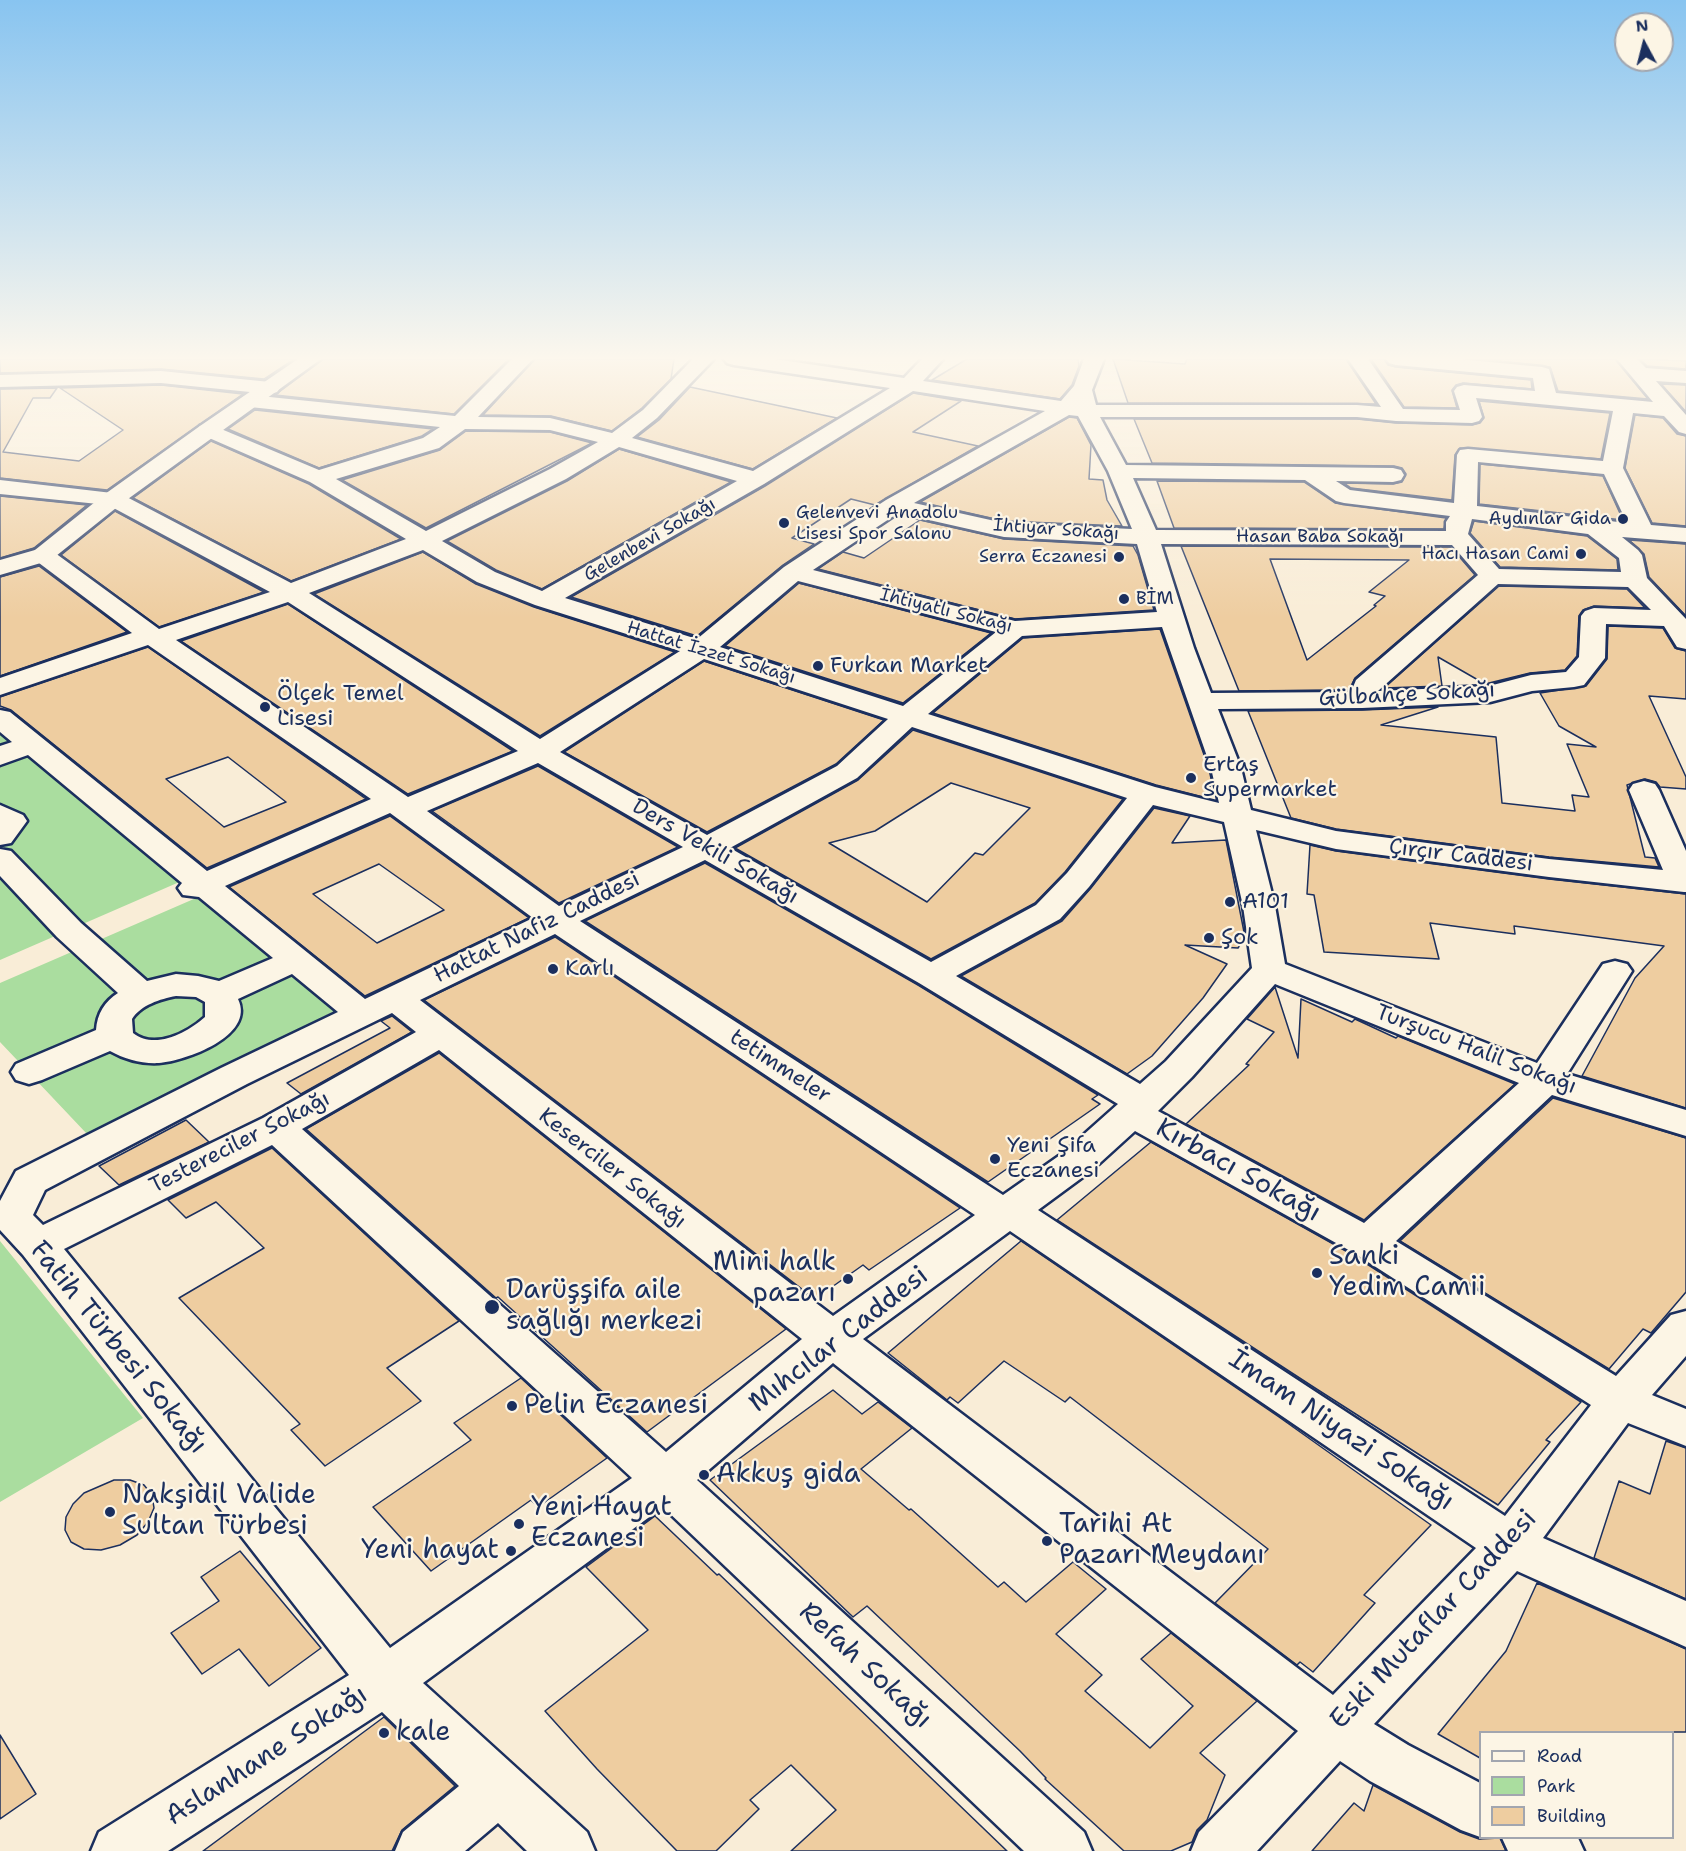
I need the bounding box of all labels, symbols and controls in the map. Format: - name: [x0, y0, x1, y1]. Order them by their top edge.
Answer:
- north arrow: [1614, 12, 1674, 72]
- text: N: [1634, 14, 1650, 37]
- street label: Gelenbevi Sokağı: [580, 494, 720, 586]
- place label: Gelenvevi Anadolu Lisesi Spor Salonu: [796, 502, 958, 544]
- place label: Aydınlar Gida: [1489, 508, 1611, 530]
- marker: Aydınlar Gida: [1616, 512, 1630, 526]
- street label: İhtiyar Sokağı: [992, 515, 1120, 545]
- marker: Gelenvevi Anadolu Lisesi Spor Salonu: [777, 516, 791, 530]
- street label: Hasan Baba Sokağı: [1236, 526, 1404, 548]
- place label: Hacı Hasan Cami: [1422, 543, 1569, 565]
- place label: Serra Eczanesi: [979, 546, 1107, 568]
- marker: Hacı Hasan Cami: [1574, 547, 1588, 561]
- marker: Serra Eczanesi: [1112, 550, 1126, 564]
- street label: İhtiyatlı Sokağı: [878, 584, 1014, 638]
- place label: BİM: [1136, 588, 1174, 610]
- marker: BİM: [1117, 592, 1131, 606]
- street label: Hattat İzzet Sokağı: [624, 617, 798, 689]
- place label: Furkan Market: [830, 653, 988, 679]
- marker: Furkan Market: [811, 659, 825, 673]
- street label: Gülbahçe Sokağı: [1318, 677, 1496, 713]
- place label: Ölçek Temel Lisesi: [277, 681, 404, 732]
- marker: Ölçek Temel Lisesi: [258, 700, 272, 714]
- place label: Ertaş Supermarket: [1203, 752, 1337, 804]
- marker: Ertaş Supermarket: [1184, 771, 1198, 785]
- street label: Ders Vekili Sokağı: [627, 794, 803, 910]
- street label: Çırçır Caddesi: [1387, 834, 1535, 878]
- street label: Hattat Nafiz Caddesi: [430, 867, 644, 989]
- place label: A101: [1242, 889, 1289, 915]
- marker: A101: [1223, 895, 1237, 909]
- place label: Şok: [1221, 925, 1259, 951]
- marker: Şok: [1202, 931, 1216, 945]
- place label: Karlı: [565, 956, 615, 982]
- marker: Karlı: [546, 962, 560, 976]
- street label: Turşucu Halil Sokağı: [1372, 1000, 1580, 1100]
- street label: tetimmeler: [725, 1025, 835, 1109]
- street label: Testereciler Sokağı: [145, 1086, 335, 1200]
- street label: Keserciler Sokağı: [533, 1103, 691, 1235]
- street label: Kırbacı Sokağı: [1150, 1112, 1326, 1230]
- place label: Yeni Şifa Eczanesi: [1007, 1133, 1100, 1184]
- marker: Yeni Şifa Eczanesi: [988, 1152, 1002, 1166]
- street label: Fatih Türbesi Sokağı: [22, 1235, 214, 1461]
- place label: Sanki Yedim Camii: [1329, 1241, 1486, 1304]
- place label: Mini halk pazarı: [713, 1247, 836, 1310]
- street label: Mıhcılar Caddesi: [743, 1260, 935, 1420]
- marker: Sanki Yedim Camii: [1310, 1266, 1324, 1280]
- marker: Mini halk pazarı: [841, 1272, 855, 1286]
- place label: Darüşşifa aile sağlığı merkezi: [506, 1275, 702, 1338]
- marker: Darüşşifa aile sağlığı merkezi: [483, 1298, 501, 1316]
- street label: İmam Niyazi Sokağı: [1222, 1344, 1460, 1518]
- place label: Pelin Eczanesi: [524, 1390, 708, 1422]
- marker: Pelin Eczanesi: [505, 1399, 519, 1413]
- place label: Akkuş gida: [716, 1459, 861, 1491]
- marker: Akkuş gida: [697, 1468, 711, 1482]
- place label: Nakşidil Valide Sultan Türbesi: [122, 1480, 316, 1543]
- place label: Yeni Hayat Eczanesi: [531, 1492, 672, 1555]
- street label: Eski Mutaflar Caddesi: [1324, 1504, 1544, 1736]
- marker: Nakşidil Valide Sultan Türbesi: [103, 1505, 117, 1519]
- place label: Tarihi At Pazarı Meydanı: [1059, 1509, 1265, 1572]
- marker: Yeni Hayat Eczanesi: [512, 1517, 526, 1531]
- marker: Tarihi At Pazarı Meydanı: [1040, 1534, 1054, 1548]
- place label: Yeni hayat: [361, 1535, 499, 1567]
- marker: Yeni hayat: [504, 1544, 518, 1558]
- street label: Refah Sokağı: [792, 1596, 938, 1736]
- street label: Aslanhane Sokağı: [160, 1679, 374, 1833]
- place label: kale: [396, 1717, 451, 1749]
- marker: kale: [377, 1726, 391, 1740]
- legend: [1479, 1731, 1674, 1839]
- text: Road: [1537, 1744, 1582, 1768]
- text: Park: [1537, 1774, 1576, 1798]
- text: Building: [1537, 1804, 1606, 1828]

